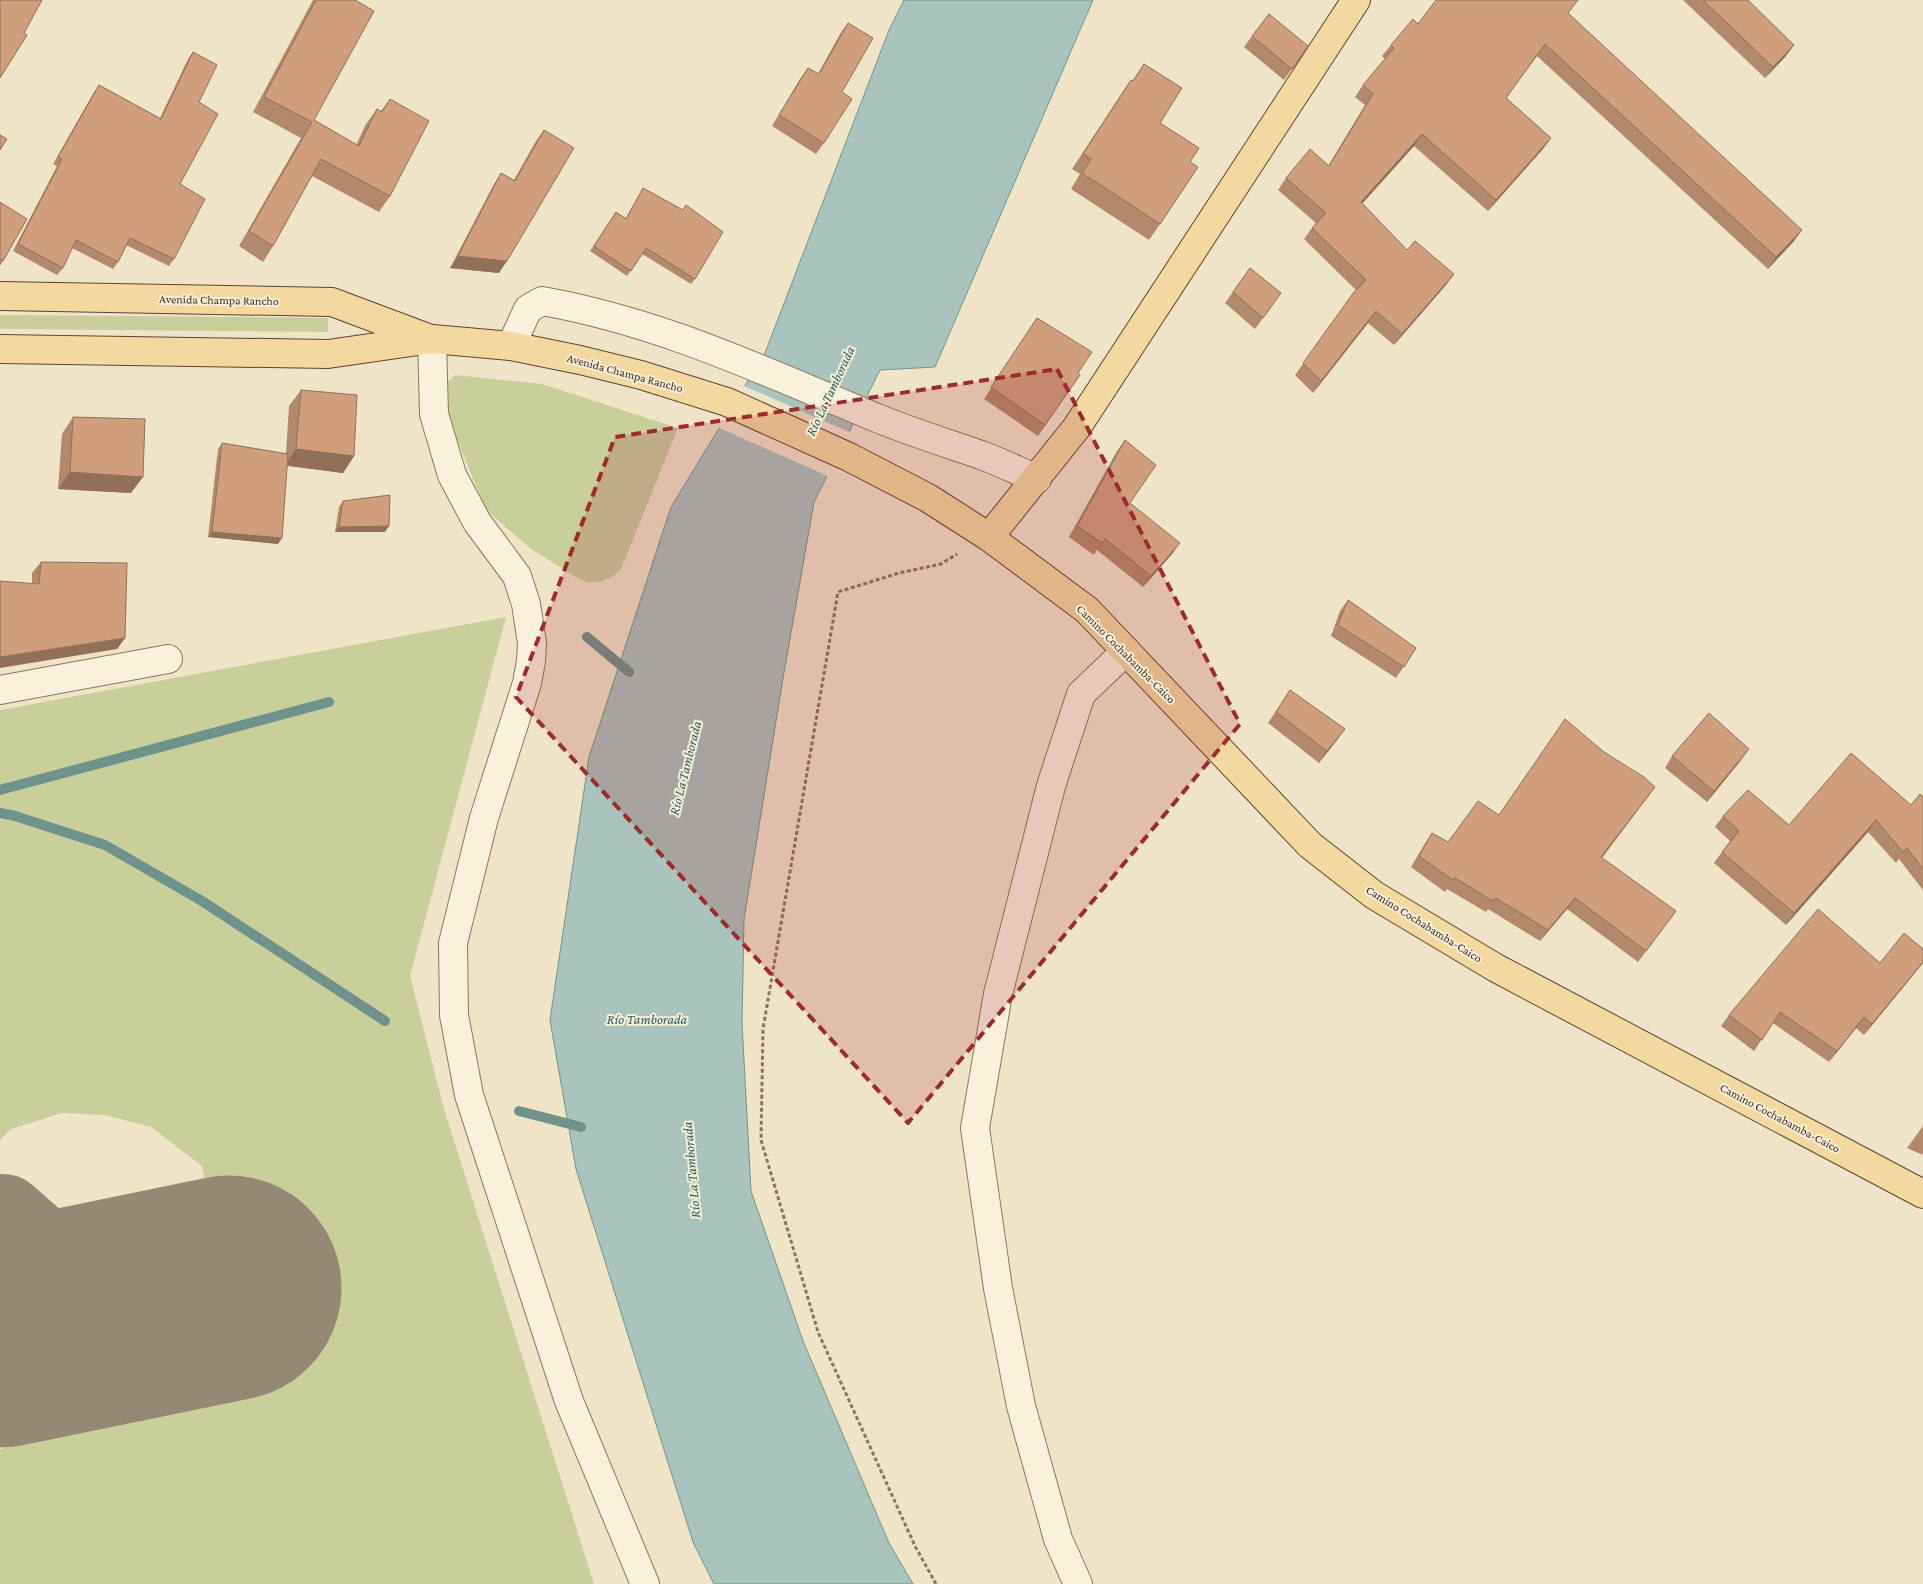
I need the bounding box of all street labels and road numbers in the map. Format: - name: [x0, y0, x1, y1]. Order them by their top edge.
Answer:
- street label: Avenida Champa Rancho: [159, 292, 279, 308]
- street label: Avenida Champa Rancho: [565, 351, 685, 395]
- street label: Camino Cochabamba-Caico: [1074, 602, 1178, 706]
- street label: Camino Cochabamba-Caico: [1363, 883, 1485, 965]
- street label: Camino Cochabamba-Caico: [1718, 1080, 1842, 1156]

